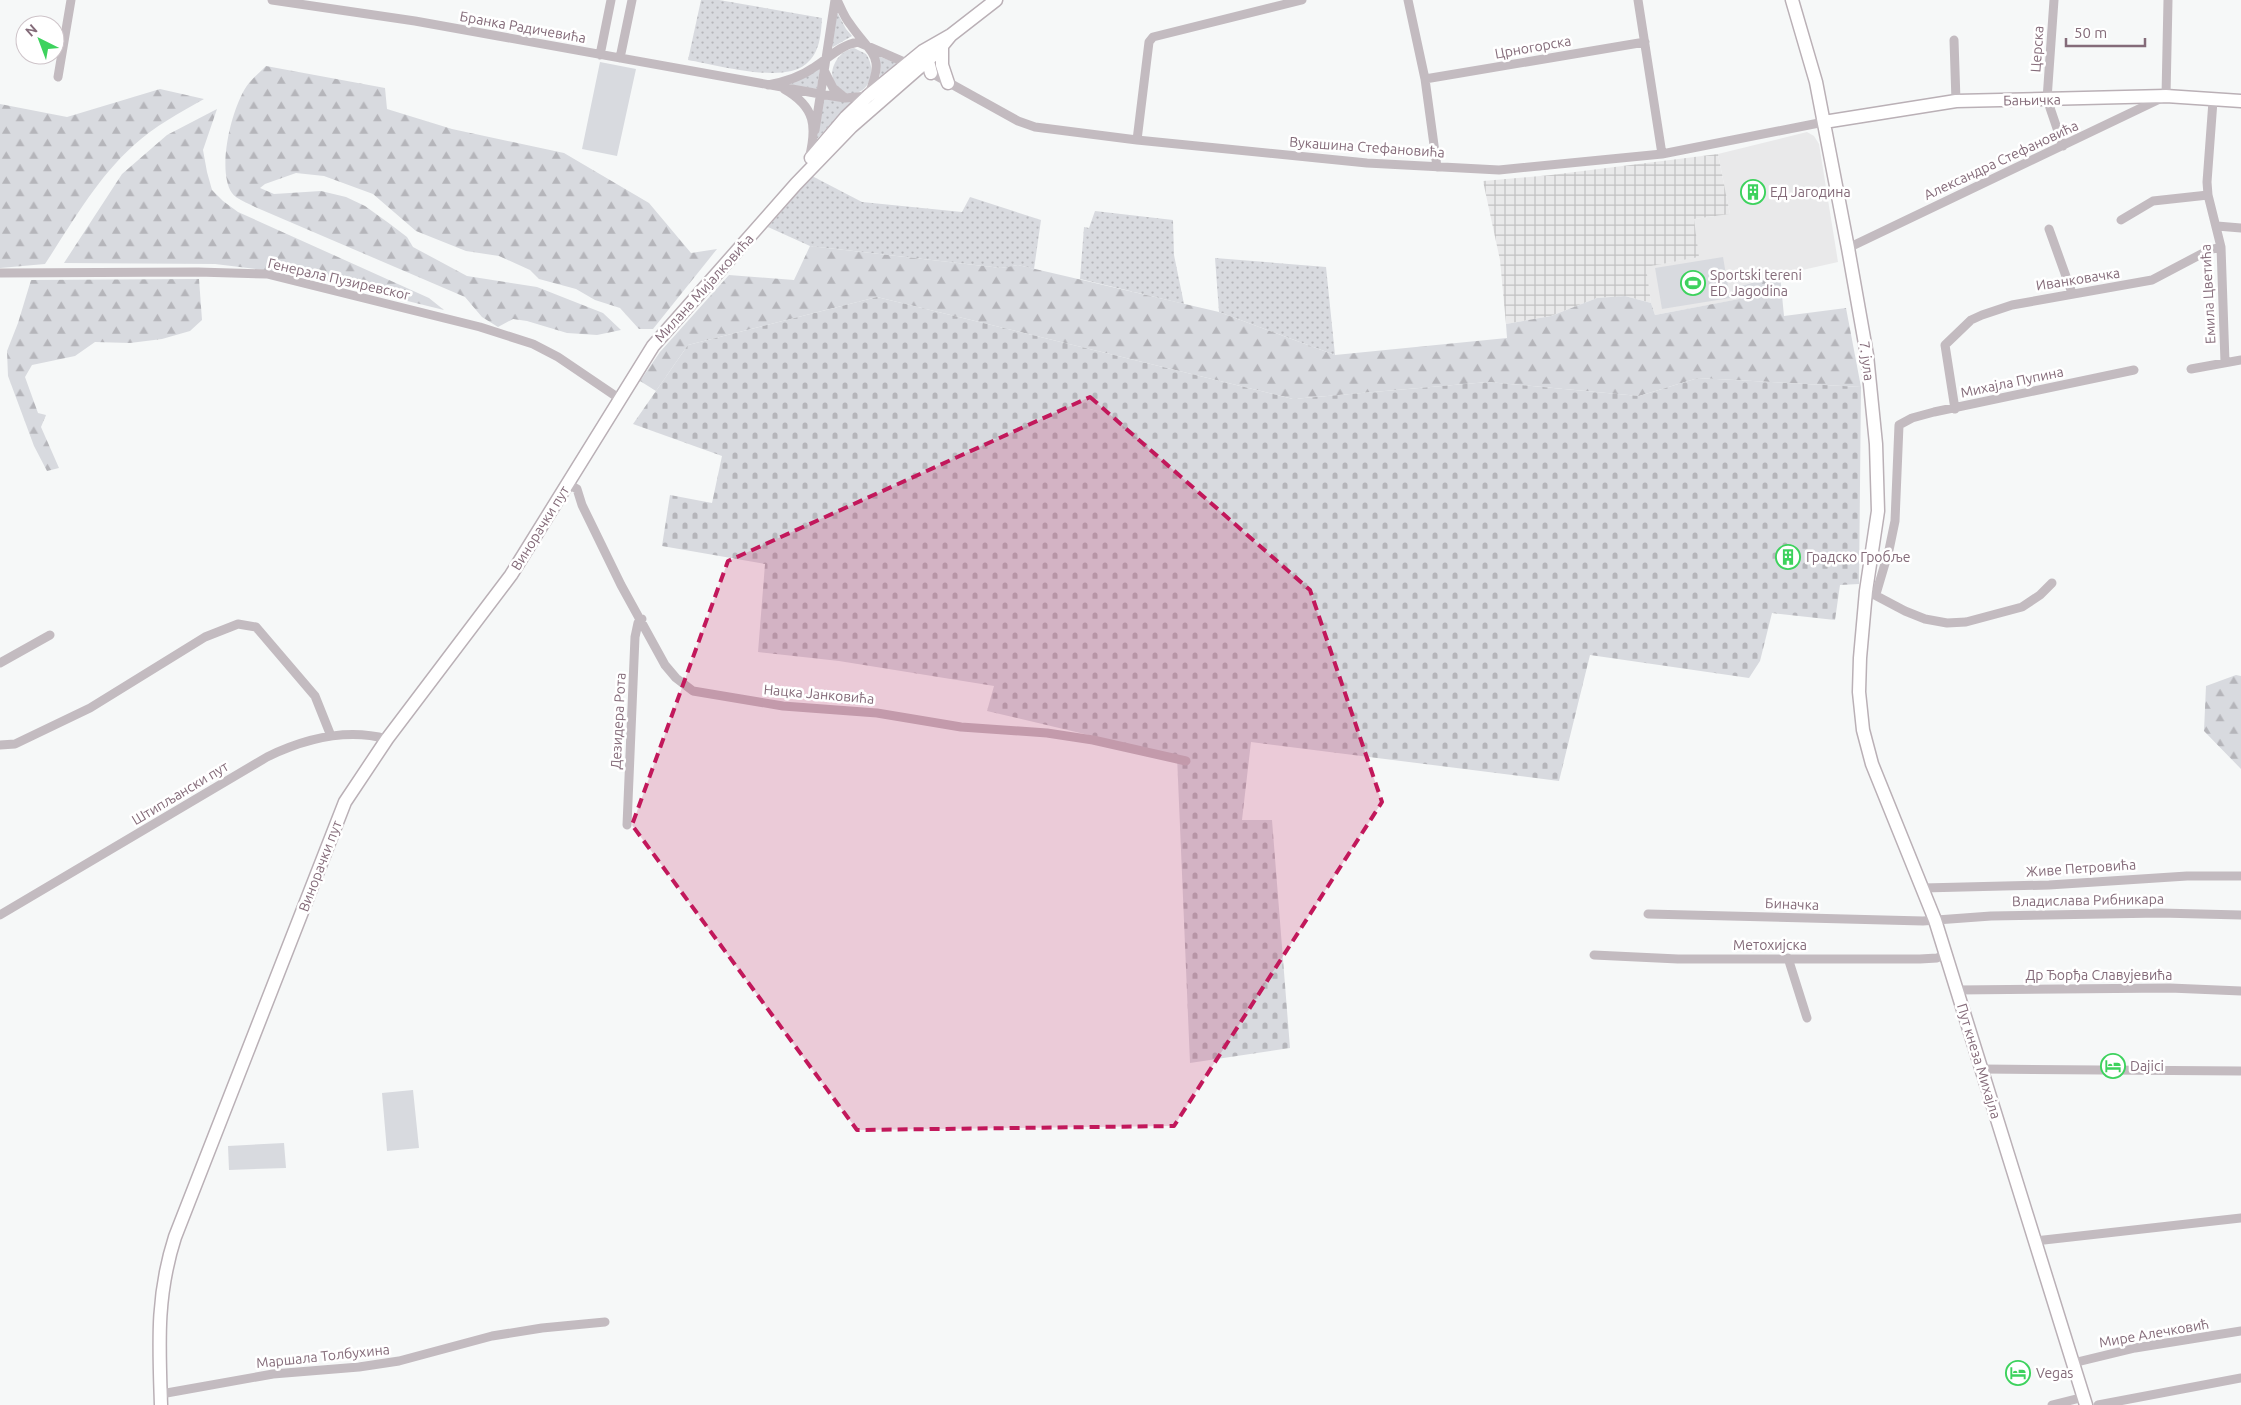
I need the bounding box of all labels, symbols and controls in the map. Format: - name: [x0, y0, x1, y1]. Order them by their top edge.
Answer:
- street label: Бранка Радичевића: [459, 8, 587, 46]
- north arrow: [15, 15, 65, 65]
- scale bar: [2066, 15, 2145, 47]
- text: N: [22, 21, 41, 40]
- text: 50 m: [2074, 24, 2107, 41]
- street label: Церска: [2027, 25, 2047, 73]
- street label: Црногорска: [1494, 32, 1572, 62]
- street label: Бањичка: [2003, 91, 2061, 109]
- street label: Александра Стефановића: [1921, 117, 2081, 203]
- street label: Вукашина Стефановића: [1289, 134, 1445, 160]
- building icon: ЕД Јагодина: [1740, 179, 1766, 205]
- place label: ЕД Јагодина: [1770, 184, 1851, 200]
- street label: Милана Мијалковића: [651, 231, 757, 345]
- street label: Емила Цветића: [2197, 244, 2219, 344]
- street label: Генерала Пузиревског: [266, 255, 412, 303]
- street label: Иванковачка: [2035, 264, 2121, 294]
- place label: Sportski tereni ED Jagodina: [1710, 267, 1802, 299]
- sports icon: Sportski tereni ED Jagodina: [1680, 270, 1706, 296]
- street label: 7. јула: [1857, 340, 1877, 382]
- street label: Михајла Пупина: [1959, 363, 2065, 401]
- street label: Винорачки пут: [508, 483, 572, 573]
- building icon: Градско Гробље: [1775, 544, 1801, 570]
- place label: Градско Гробље: [1806, 549, 1910, 565]
- street label: Дезидера Рота: [607, 672, 629, 770]
- street label: Нацка Јанковића: [763, 681, 875, 707]
- street label: Штипљански пут: [129, 758, 231, 828]
- street label: Винорачки пут: [295, 818, 345, 914]
- street label: Живе Петровића: [2025, 856, 2137, 880]
- street label: Владислава Рибникара: [2012, 891, 2164, 909]
- street label: Биначка: [1765, 895, 1819, 913]
- street label: Метохијска: [1733, 937, 1807, 953]
- street label: Др Ђорђа Славујевића: [2025, 967, 2173, 983]
- street label: Пут кнеза Михајла: [1954, 1001, 2004, 1121]
- hotel icon: Dajici: [2100, 1053, 2126, 1079]
- place label: Dajici: [2130, 1058, 2164, 1074]
- street label: Мире Алечковић: [2098, 1315, 2210, 1351]
- street label: Маршала Толбухина: [255, 1341, 391, 1371]
- hotel icon: Vegas: [2005, 1360, 2031, 1386]
- place label: Vegas: [2036, 1365, 2073, 1381]

